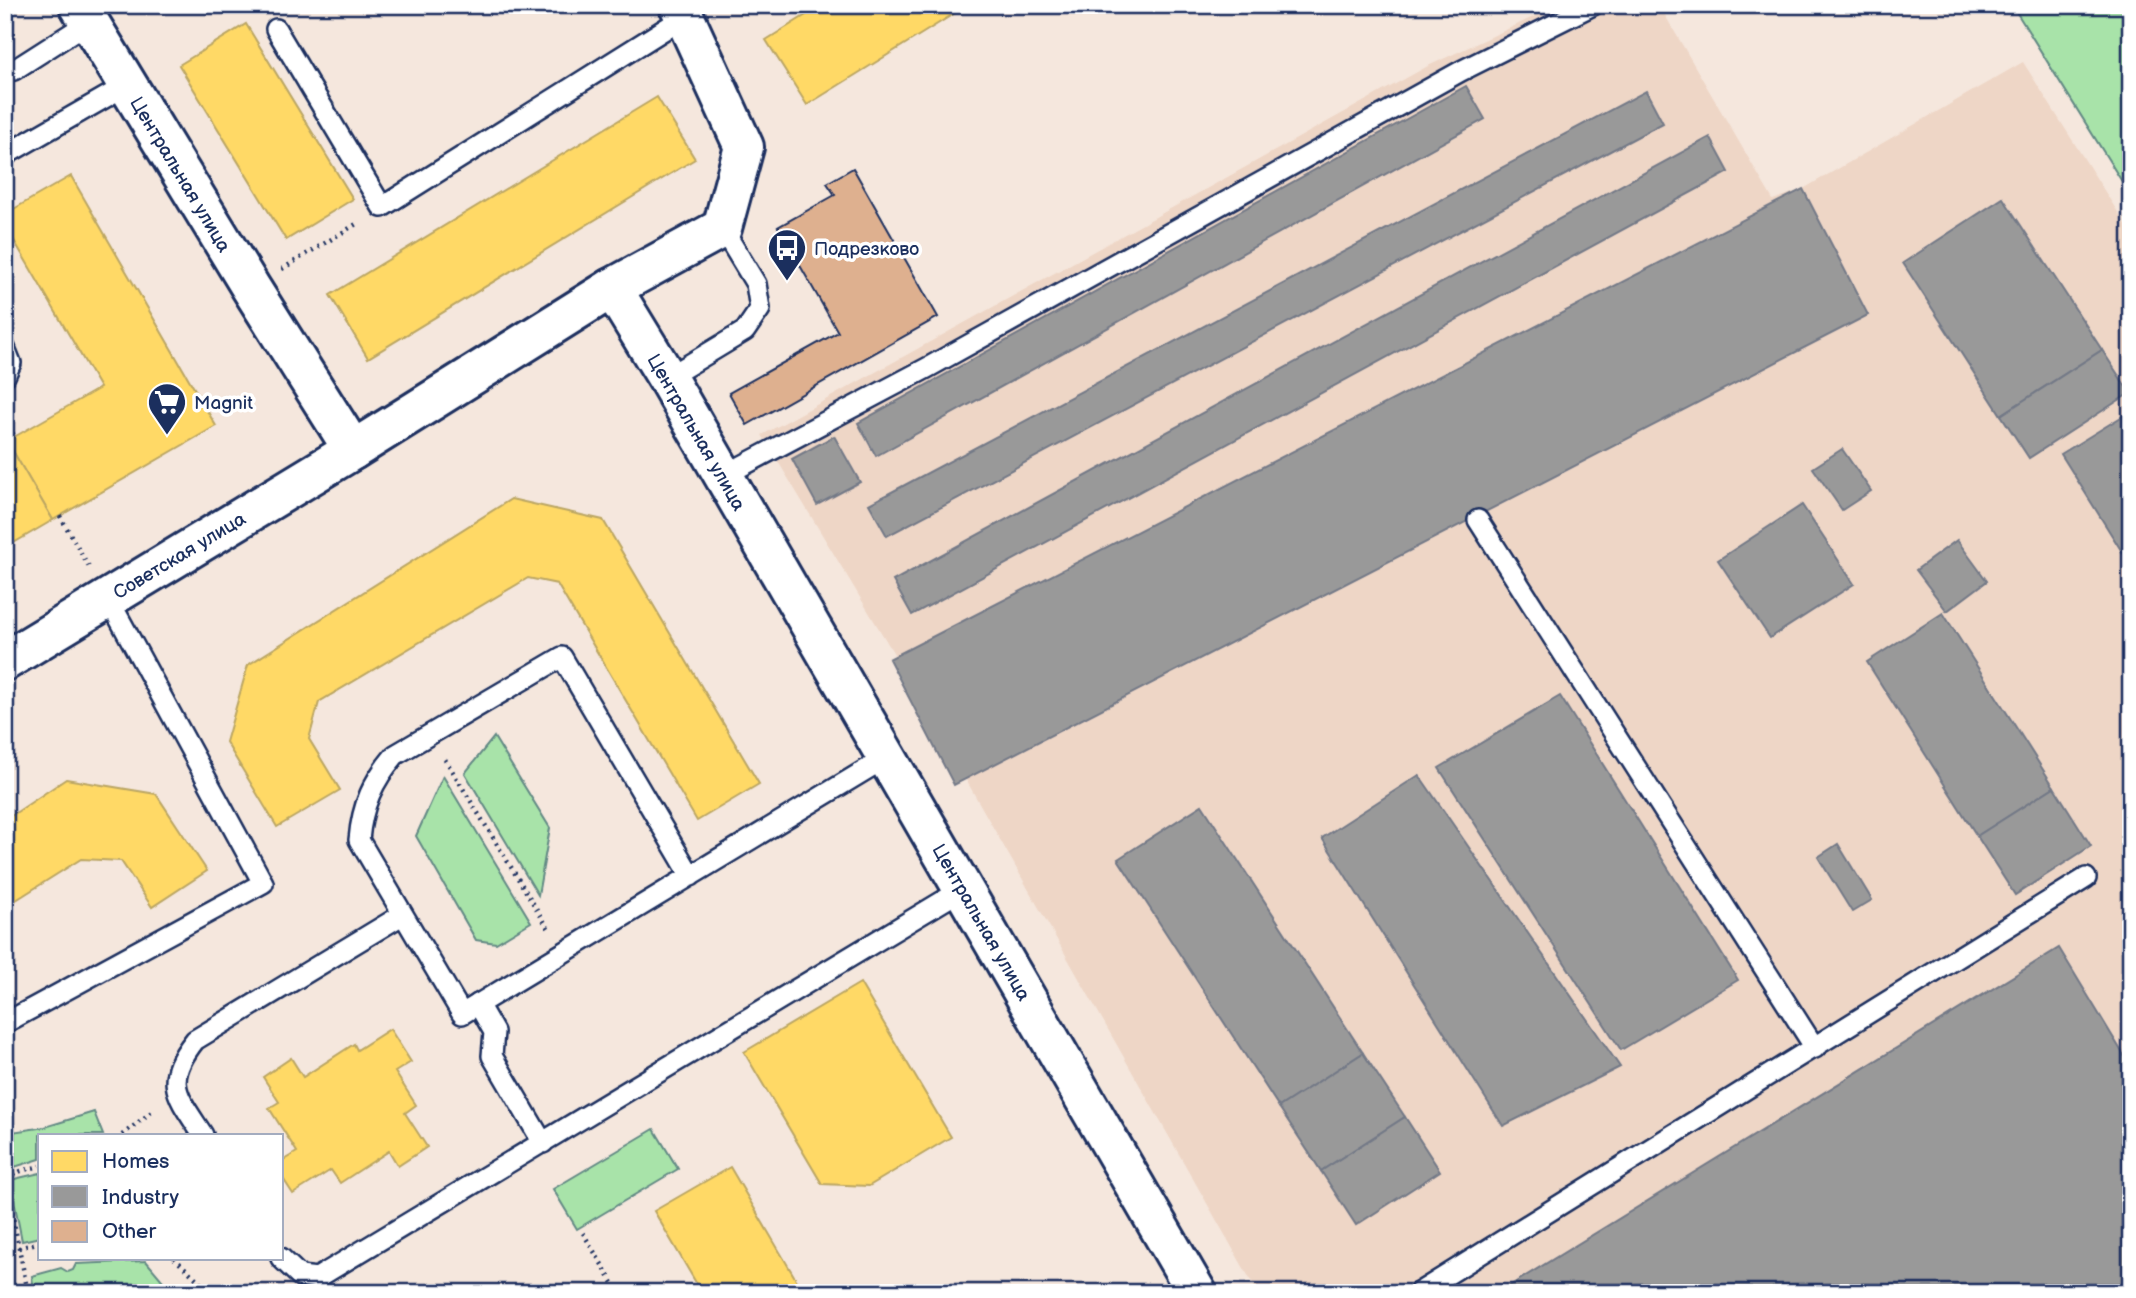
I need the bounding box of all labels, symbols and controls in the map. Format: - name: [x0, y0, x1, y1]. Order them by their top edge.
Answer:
- street label: Центральная улица: [124, 93, 235, 257]
- bus stop icon: Подрезково: [766, 227, 808, 282]
- place label: Подрезково: [814, 238, 919, 261]
- street label: Центральная улица: [641, 350, 750, 515]
- supermarket icon: Magnit: [146, 381, 188, 436]
- place label: Magnit: [194, 392, 253, 415]
- street label: Советская улица: [109, 508, 250, 605]
- street label: Центральная улица: [926, 840, 1035, 1005]
- legend: [38, 1134, 284, 1260]
- text: Homes: [102, 1149, 170, 1174]
- text: Industry: [102, 1185, 180, 1210]
- text: Other: [102, 1219, 157, 1244]

